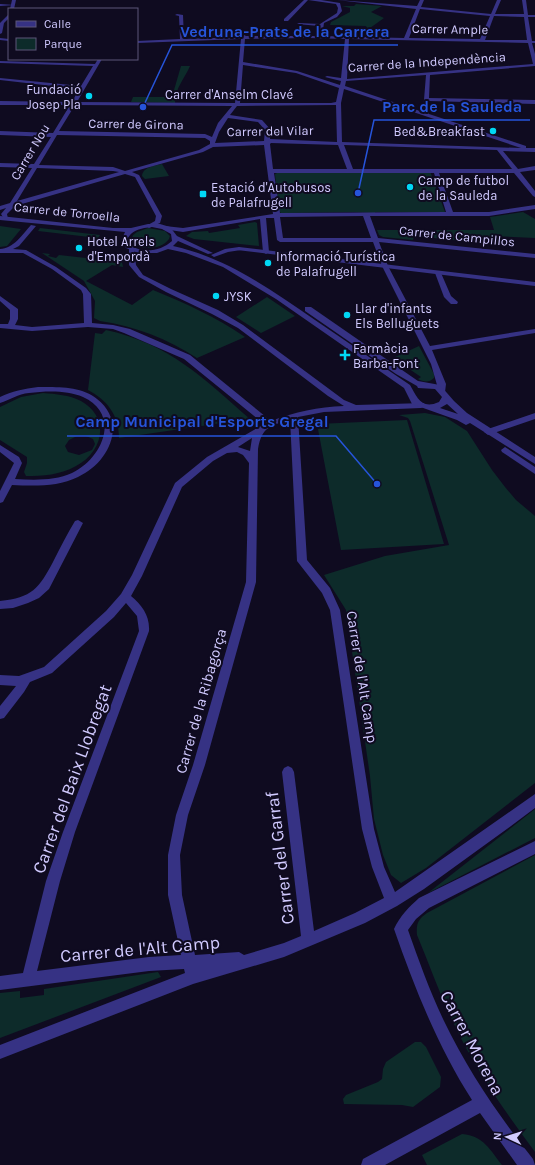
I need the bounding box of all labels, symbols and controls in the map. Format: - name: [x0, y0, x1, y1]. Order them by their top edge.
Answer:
- legend: [8, 8, 138, 60]
- text: Calle: [44, 17, 71, 31]
- callout: Vedruna-Prats de la Carrera: [172, 17, 398, 45]
- street label: Carrer Ample: [412, 21, 489, 37]
- text: Vedruna-Prats de la Carrera: [180, 22, 390, 41]
- text: Parque: [44, 37, 82, 51]
- street label: Carrer de la Independència: [348, 49, 506, 75]
- place label: Fundació Josep Pla: [26, 82, 81, 112]
- street label: Carrer d'Anselm Clavé: [165, 87, 293, 102]
- marker: Fundació Josep Pla: [84, 91, 94, 101]
- callout: Parc de la Sauleda: [374, 92, 530, 120]
- text: Parc de la Sauleda: [382, 97, 522, 116]
- street label: Carrer de Girona: [88, 116, 184, 132]
- street label: Carrer Nou: [7, 121, 53, 183]
- street label: Carrer del Vilar: [226, 123, 314, 139]
- place label: Bed&Breakfast: [394, 124, 485, 139]
- marker: Bed&Breakfast: [488, 126, 498, 136]
- place label: Camp de futbol de la Sauleda: [418, 173, 509, 203]
- place label: Estació d'Autobusos de Palafrugell: [211, 180, 331, 210]
- marker: Camp de futbol de la Sauleda: [405, 182, 415, 192]
- marker: Estació d'Autobusos de Palafrugell: [198, 189, 208, 199]
- street label: Carrer de Torroella: [13, 199, 121, 225]
- street label: Carrer de Campillos: [398, 222, 516, 250]
- place label: Hotel Arrels d'Empordà: [87, 234, 155, 264]
- marker: Hotel Arrels d'Empordà: [74, 243, 84, 253]
- place label: Informació Turística de Palafrugell: [276, 249, 395, 279]
- marker: Informació Turística de Palafrugell: [263, 258, 273, 268]
- place label: JYSK: [224, 289, 252, 304]
- marker: JYSK: [211, 291, 221, 301]
- place label: Llar d'infants Els Belluguets: [355, 301, 440, 331]
- marker: Llar d'infants Els Belluguets: [342, 310, 352, 320]
- place label: Farmàcia Barba-Font: [353, 341, 419, 371]
- marker: Farmàcia Barba-Font: [340, 350, 350, 360]
- callout: Camp Municipal d'Esports Gregal: [67, 408, 336, 436]
- text: Camp Municipal d'Esports Gregal: [75, 412, 329, 431]
- street label: Carrer de l'Alt Camp: [343, 610, 381, 744]
- street label: Carrer de la Ribagorça: [172, 626, 230, 776]
- street label: Carrer del Baix Llobregat: [28, 681, 117, 877]
- street label: Carrer del Garraf: [261, 789, 299, 926]
- street label: Carrer de l'Alt Camp: [59, 931, 221, 967]
- street label: Carrer Morena: [435, 987, 509, 1099]
- north arrow: [487, 1117, 527, 1157]
- text: N: [491, 1132, 504, 1141]

